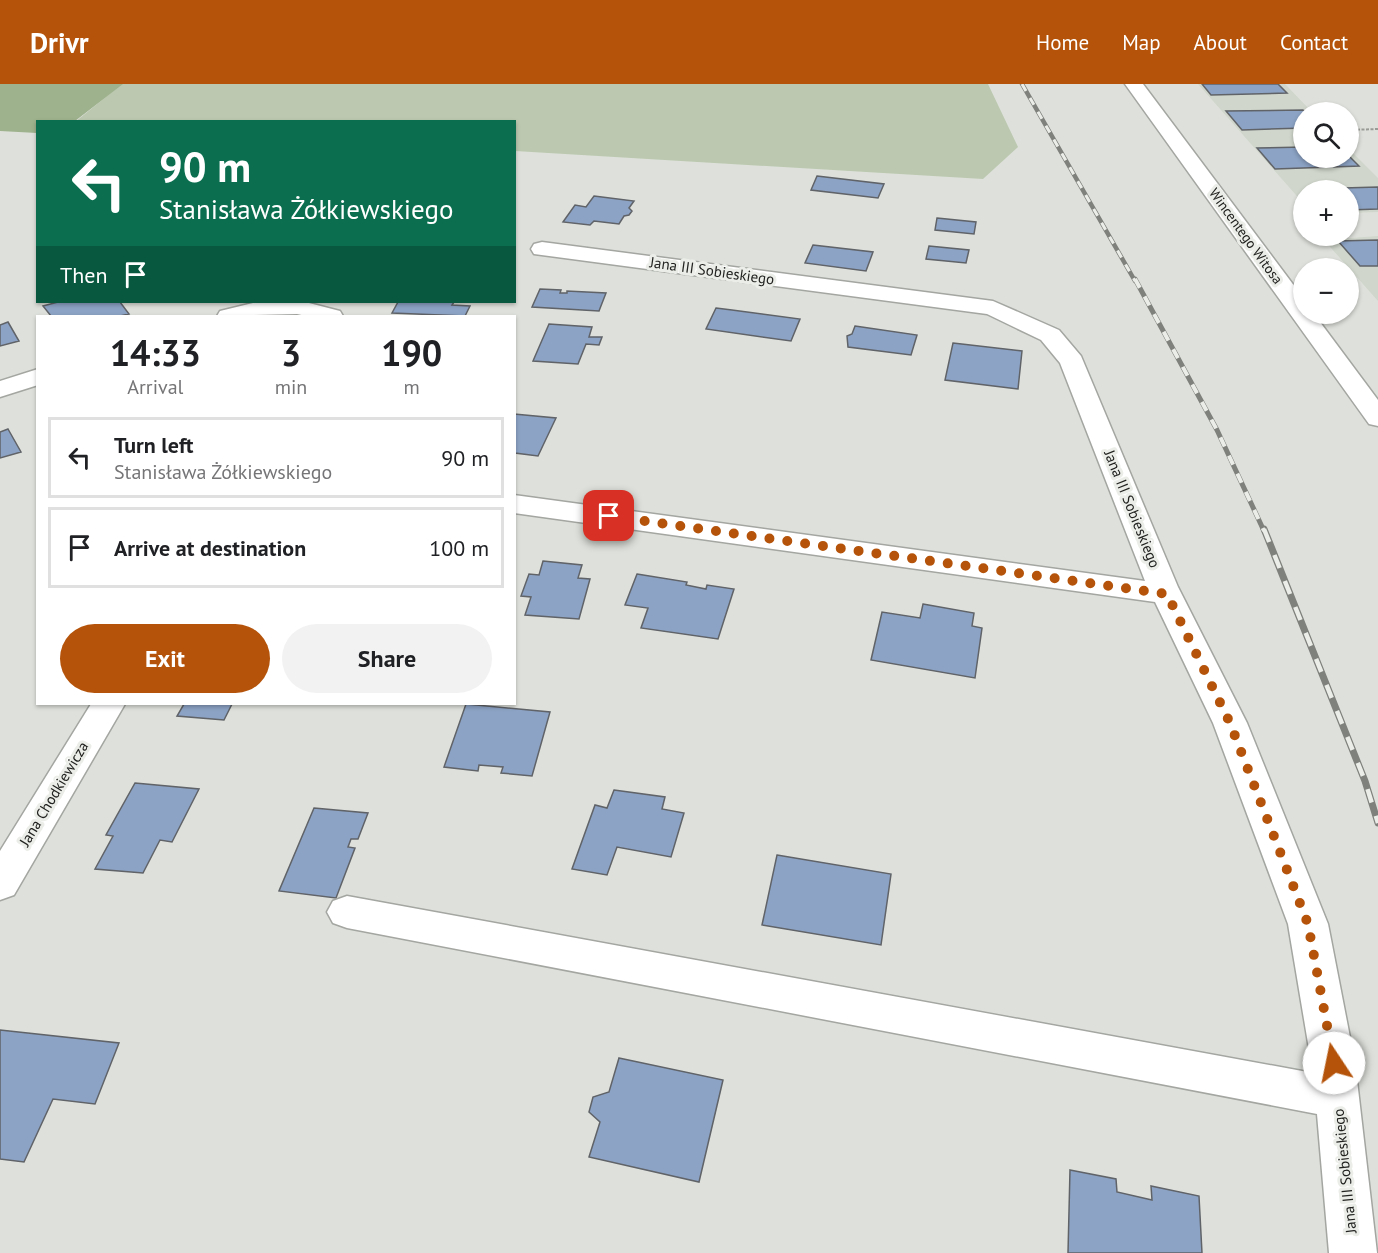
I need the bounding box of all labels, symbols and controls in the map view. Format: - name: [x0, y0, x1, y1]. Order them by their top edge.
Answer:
- text: Drivr: [30, 24, 89, 61]
- text: Home: [1036, 29, 1089, 56]
- text: Map: [1122, 29, 1161, 56]
- text: About: [1194, 29, 1247, 56]
- text: Contact: [1280, 29, 1348, 56]
- map controls: [1293, 102, 1359, 324]
- button: search: [1293, 102, 1359, 168]
- text: 90 m: [159, 139, 251, 194]
- icon: left: [60, 144, 138, 222]
- button: +: [1293, 180, 1359, 246]
- street label: Wincentego Witosa: [1205, 185, 1287, 287]
- text: Stanisława Żółkiewskiego: [159, 192, 453, 226]
- street label: Jana III Sobieskiego: [648, 252, 775, 289]
- icon: arrive: [119, 258, 152, 291]
- button: −: [1293, 258, 1359, 324]
- text: Then: [60, 261, 107, 289]
- text: 14:33: [110, 329, 201, 376]
- text: 3: [281, 329, 301, 376]
- text: 190: [381, 329, 442, 376]
- text: Arrival: [127, 374, 183, 400]
- text: min: [275, 374, 307, 400]
- text: m: [404, 374, 420, 400]
- text: Turn left: [114, 431, 194, 459]
- icon: left: [63, 441, 96, 474]
- text: 90 m: [441, 444, 489, 472]
- street label: Jana III Sobieskiego: [1100, 446, 1165, 570]
- text: Stanisława Żółkiewskiego: [114, 459, 332, 485]
- pin: [583, 490, 634, 541]
- icon: arrive: [592, 499, 625, 532]
- icon: arrive: [63, 531, 96, 564]
- text: Arrive at destination: [114, 534, 306, 562]
- text: 100 m: [429, 534, 489, 562]
- button: Exit: [60, 624, 270, 693]
- button: Share: [282, 624, 492, 693]
- street label: Jana Chodkiewicza: [14, 738, 92, 850]
- position arrow: [1302, 1031, 1366, 1095]
- street label: Jana III Sobieskiego: [1329, 1108, 1361, 1235]

